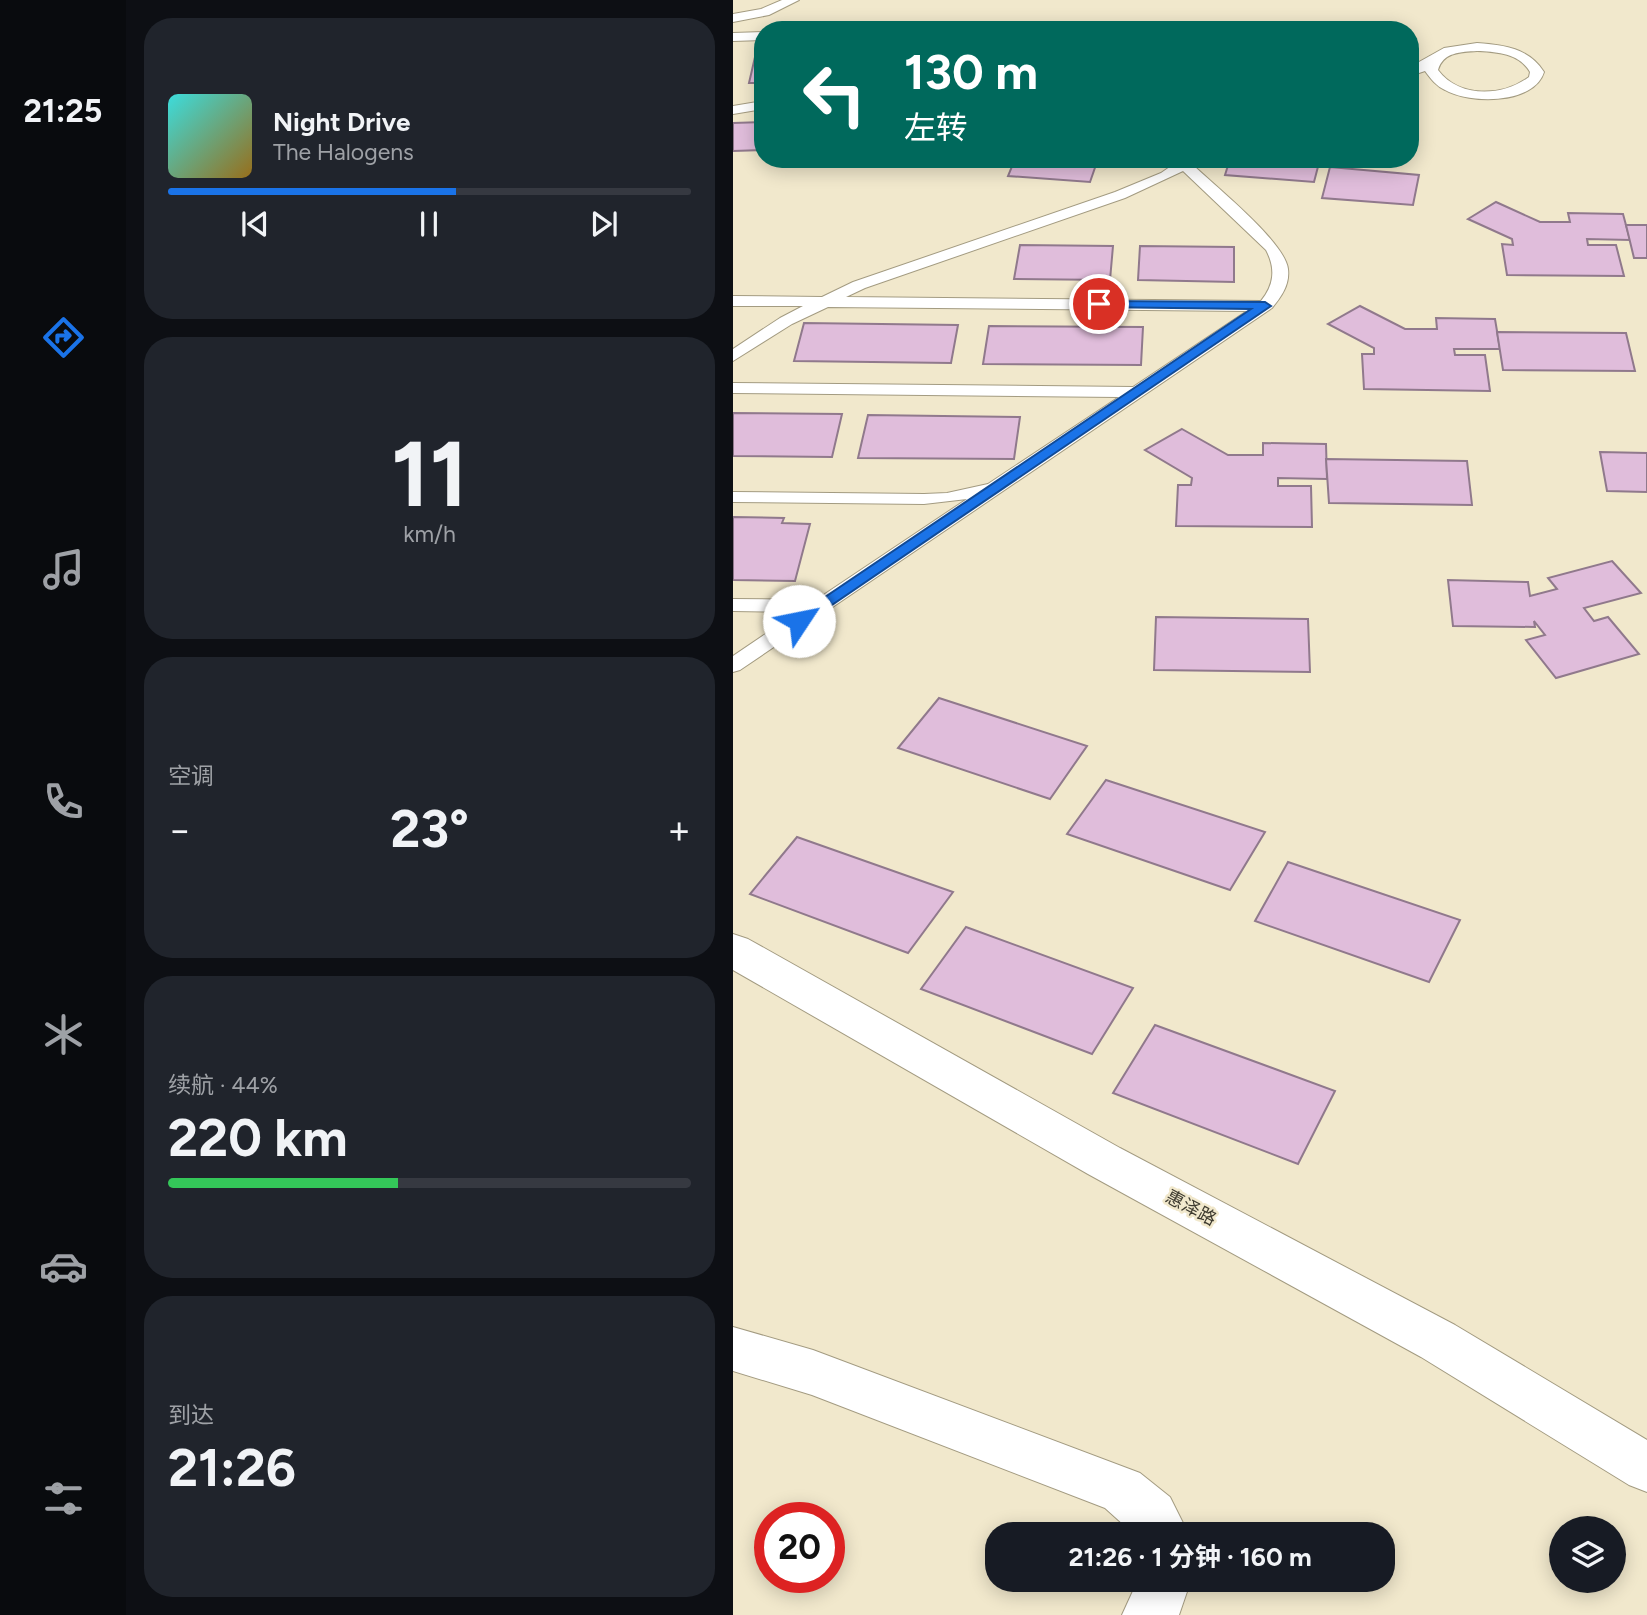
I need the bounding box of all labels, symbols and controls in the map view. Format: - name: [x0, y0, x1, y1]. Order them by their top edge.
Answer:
- text: 130 m: [904, 42, 1038, 101]
- icon: left: [789, 49, 880, 140]
- text: 21:25: [24, 92, 102, 130]
- text: Night Drive: [273, 106, 410, 138]
- text: 左转: [904, 109, 968, 147]
- text: The Halogens: [273, 138, 414, 166]
- icon: previous: [236, 205, 274, 243]
- icon: pause: [410, 205, 448, 243]
- icon: next: [585, 205, 623, 243]
- pin: [1069, 274, 1129, 334]
- icon: arrive: [1080, 285, 1118, 323]
- icon: directions: [39, 313, 88, 362]
- text: 11: [391, 420, 468, 529]
- text: km/h: [403, 520, 456, 548]
- icon: music: [39, 545, 88, 594]
- position arrow: [762, 584, 836, 658]
- text: 空调: [168, 762, 214, 790]
- icon: phone: [39, 777, 88, 826]
- text: 23°: [390, 798, 469, 860]
- text: −: [168, 807, 192, 853]
- text: +: [667, 807, 691, 853]
- icon: climate: [39, 1010, 88, 1059]
- text: 续航 · 44%: [168, 1071, 278, 1099]
- text: 220 km: [168, 1107, 348, 1169]
- street label: 惠泽路: [1162, 1186, 1220, 1230]
- icon: car: [39, 1242, 88, 1291]
- text: 到达: [168, 1401, 214, 1429]
- text: 21:26: [168, 1437, 296, 1499]
- icon: filters: [39, 1474, 88, 1523]
- speed limit sign: 20: [754, 1502, 845, 1593]
- map controls: [1549, 1516, 1626, 1593]
- button: layers: [1549, 1516, 1626, 1593]
- text: 21:26 · 1 分钟 · 160 m: [1068, 1541, 1312, 1573]

